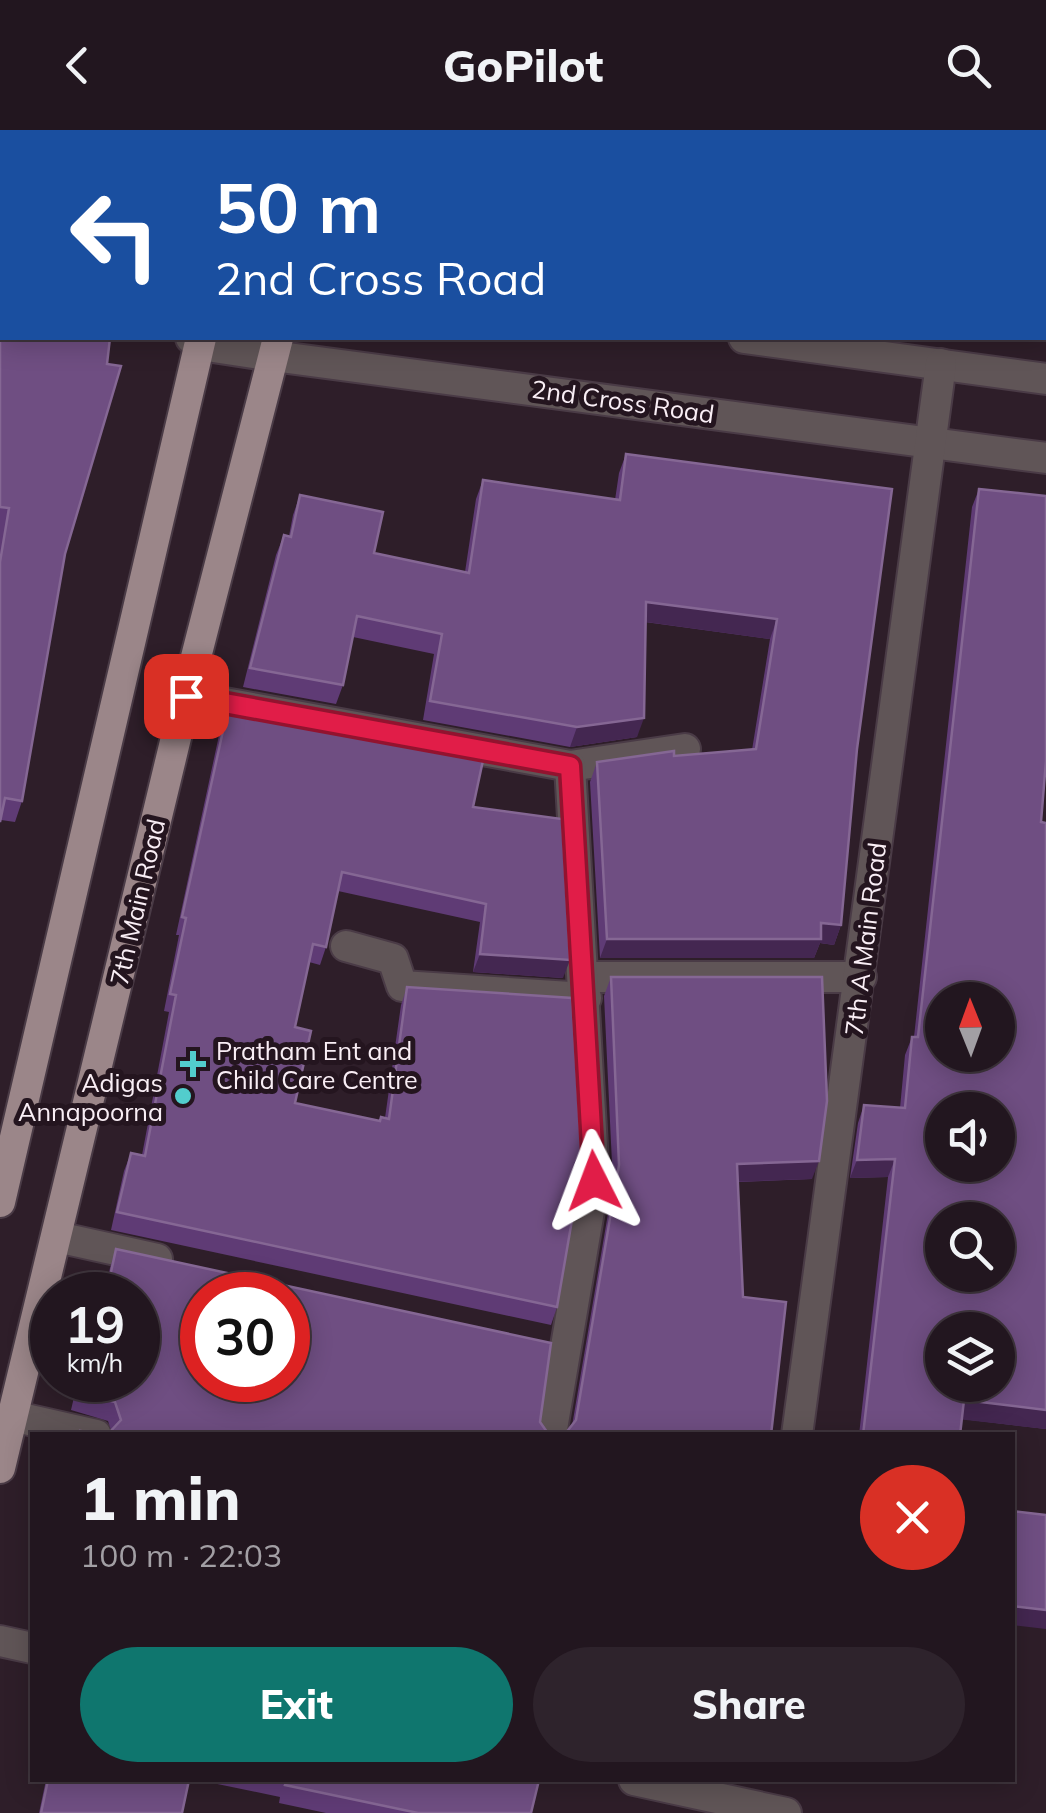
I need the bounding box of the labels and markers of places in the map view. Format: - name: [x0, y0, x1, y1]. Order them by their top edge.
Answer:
- pin: [144, 654, 229, 739]
- place label: Pratham Ent and Child Care Centre: [216, 1035, 418, 1095]
- marker: Pratham Ent and Child Care Centre: [180, 1051, 206, 1077]
- place label: Adigas Annapoorna: [18, 1067, 163, 1127]
- marker: Adigas Annapoorna: [172, 1085, 194, 1107]

